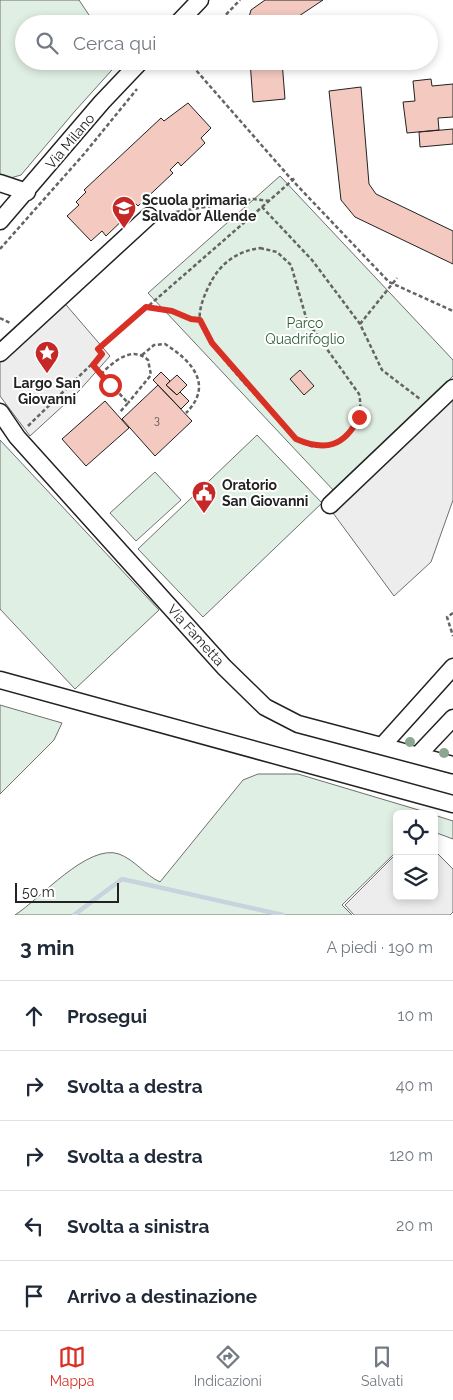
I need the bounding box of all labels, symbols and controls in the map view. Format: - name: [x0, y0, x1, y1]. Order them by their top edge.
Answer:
- search box: [15, 15, 438, 70]
- icon: search: [33, 29, 61, 57]
- text: Cerca qui: [73, 32, 156, 54]
- street label: Via Milano: [42, 110, 98, 172]
- place label: Scuola primaria Salvador Allende: [142, 192, 257, 224]
- school or university icon: Scuola primaria Salvador Allende: [111, 195, 137, 229]
- park label: Parco Quadrifoglio: [265, 315, 345, 347]
- place icon: Largo San Giovanni: [34, 340, 60, 374]
- route start: [99, 374, 122, 397]
- place label: Largo San Giovanni: [13, 375, 81, 407]
- route end: [348, 406, 371, 429]
- house number: 3: [154, 414, 160, 427]
- place label: Oratorio San Giovanni: [222, 477, 308, 509]
- public building icon: Oratorio San Giovanni: [191, 480, 217, 514]
- street label: Via Fametta: [164, 601, 228, 669]
- map controls: [393, 810, 438, 900]
- button: locate: [393, 810, 438, 855]
- button: layers: [393, 855, 438, 900]
- scale bar: [15, 880, 119, 903]
- text: 50 m: [22, 884, 55, 900]
- text: 3 min: [20, 935, 74, 960]
- text: A piedi · 190 m: [326, 938, 433, 957]
- icon: ahead: [20, 1002, 48, 1030]
- text: Prosegui: [67, 1005, 147, 1027]
- text: 10 m: [398, 1006, 433, 1025]
- icon: right: [20, 1072, 48, 1100]
- text: Svolta a destra: [67, 1075, 203, 1097]
- text: 40 m: [396, 1076, 433, 1095]
- icon: right: [20, 1142, 48, 1170]
- text: Svolta a destra: [67, 1145, 203, 1167]
- text: 120 m: [389, 1146, 433, 1165]
- icon: left: [20, 1212, 48, 1240]
- text: Svolta a sinistra: [67, 1215, 209, 1237]
- text: 20 m: [396, 1216, 433, 1235]
- icon: arrive: [20, 1282, 48, 1310]
- text: Arrivo a destinazione: [67, 1285, 257, 1307]
- tab: Mappa: [50, 1343, 94, 1389]
- tab: Indicazioni: [194, 1343, 262, 1389]
- tab: Salvati: [361, 1343, 403, 1389]

